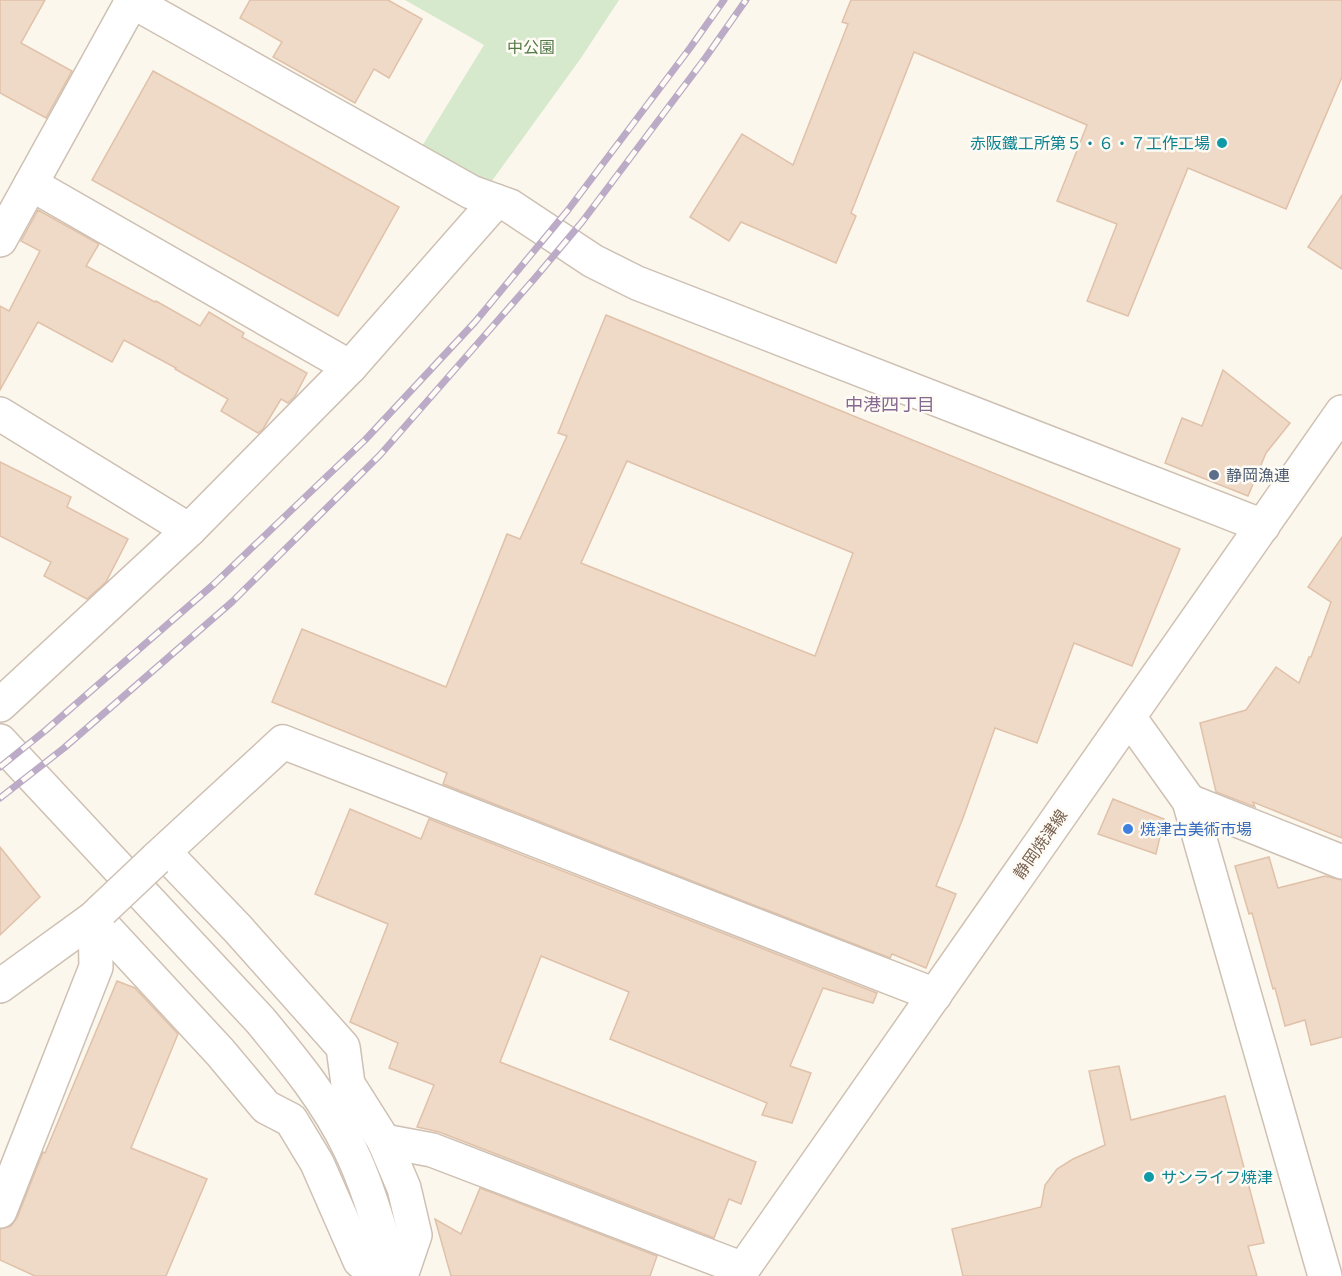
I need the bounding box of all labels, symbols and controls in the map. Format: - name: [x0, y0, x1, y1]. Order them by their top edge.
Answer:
- park label: 中公園: [507, 37, 555, 57]
- place label: 赤阪鐵工所第５・６・７工作工場: [970, 133, 1210, 153]
- marker: 赤阪鐵工所第５・６・７工作工場: [1215, 136, 1229, 150]
- district label: 中港四丁目: [845, 393, 935, 415]
- place label: 静岡漁連: [1226, 465, 1290, 485]
- marker: 静岡漁連: [1207, 468, 1221, 482]
- street label: 静岡焼津線: [1009, 805, 1071, 883]
- place label: 焼津古美術市場: [1140, 819, 1252, 839]
- marker: 焼津古美術市場: [1121, 822, 1135, 836]
- place label: サンライフ焼津: [1161, 1167, 1273, 1187]
- marker: サンライフ焼津: [1142, 1170, 1156, 1184]

